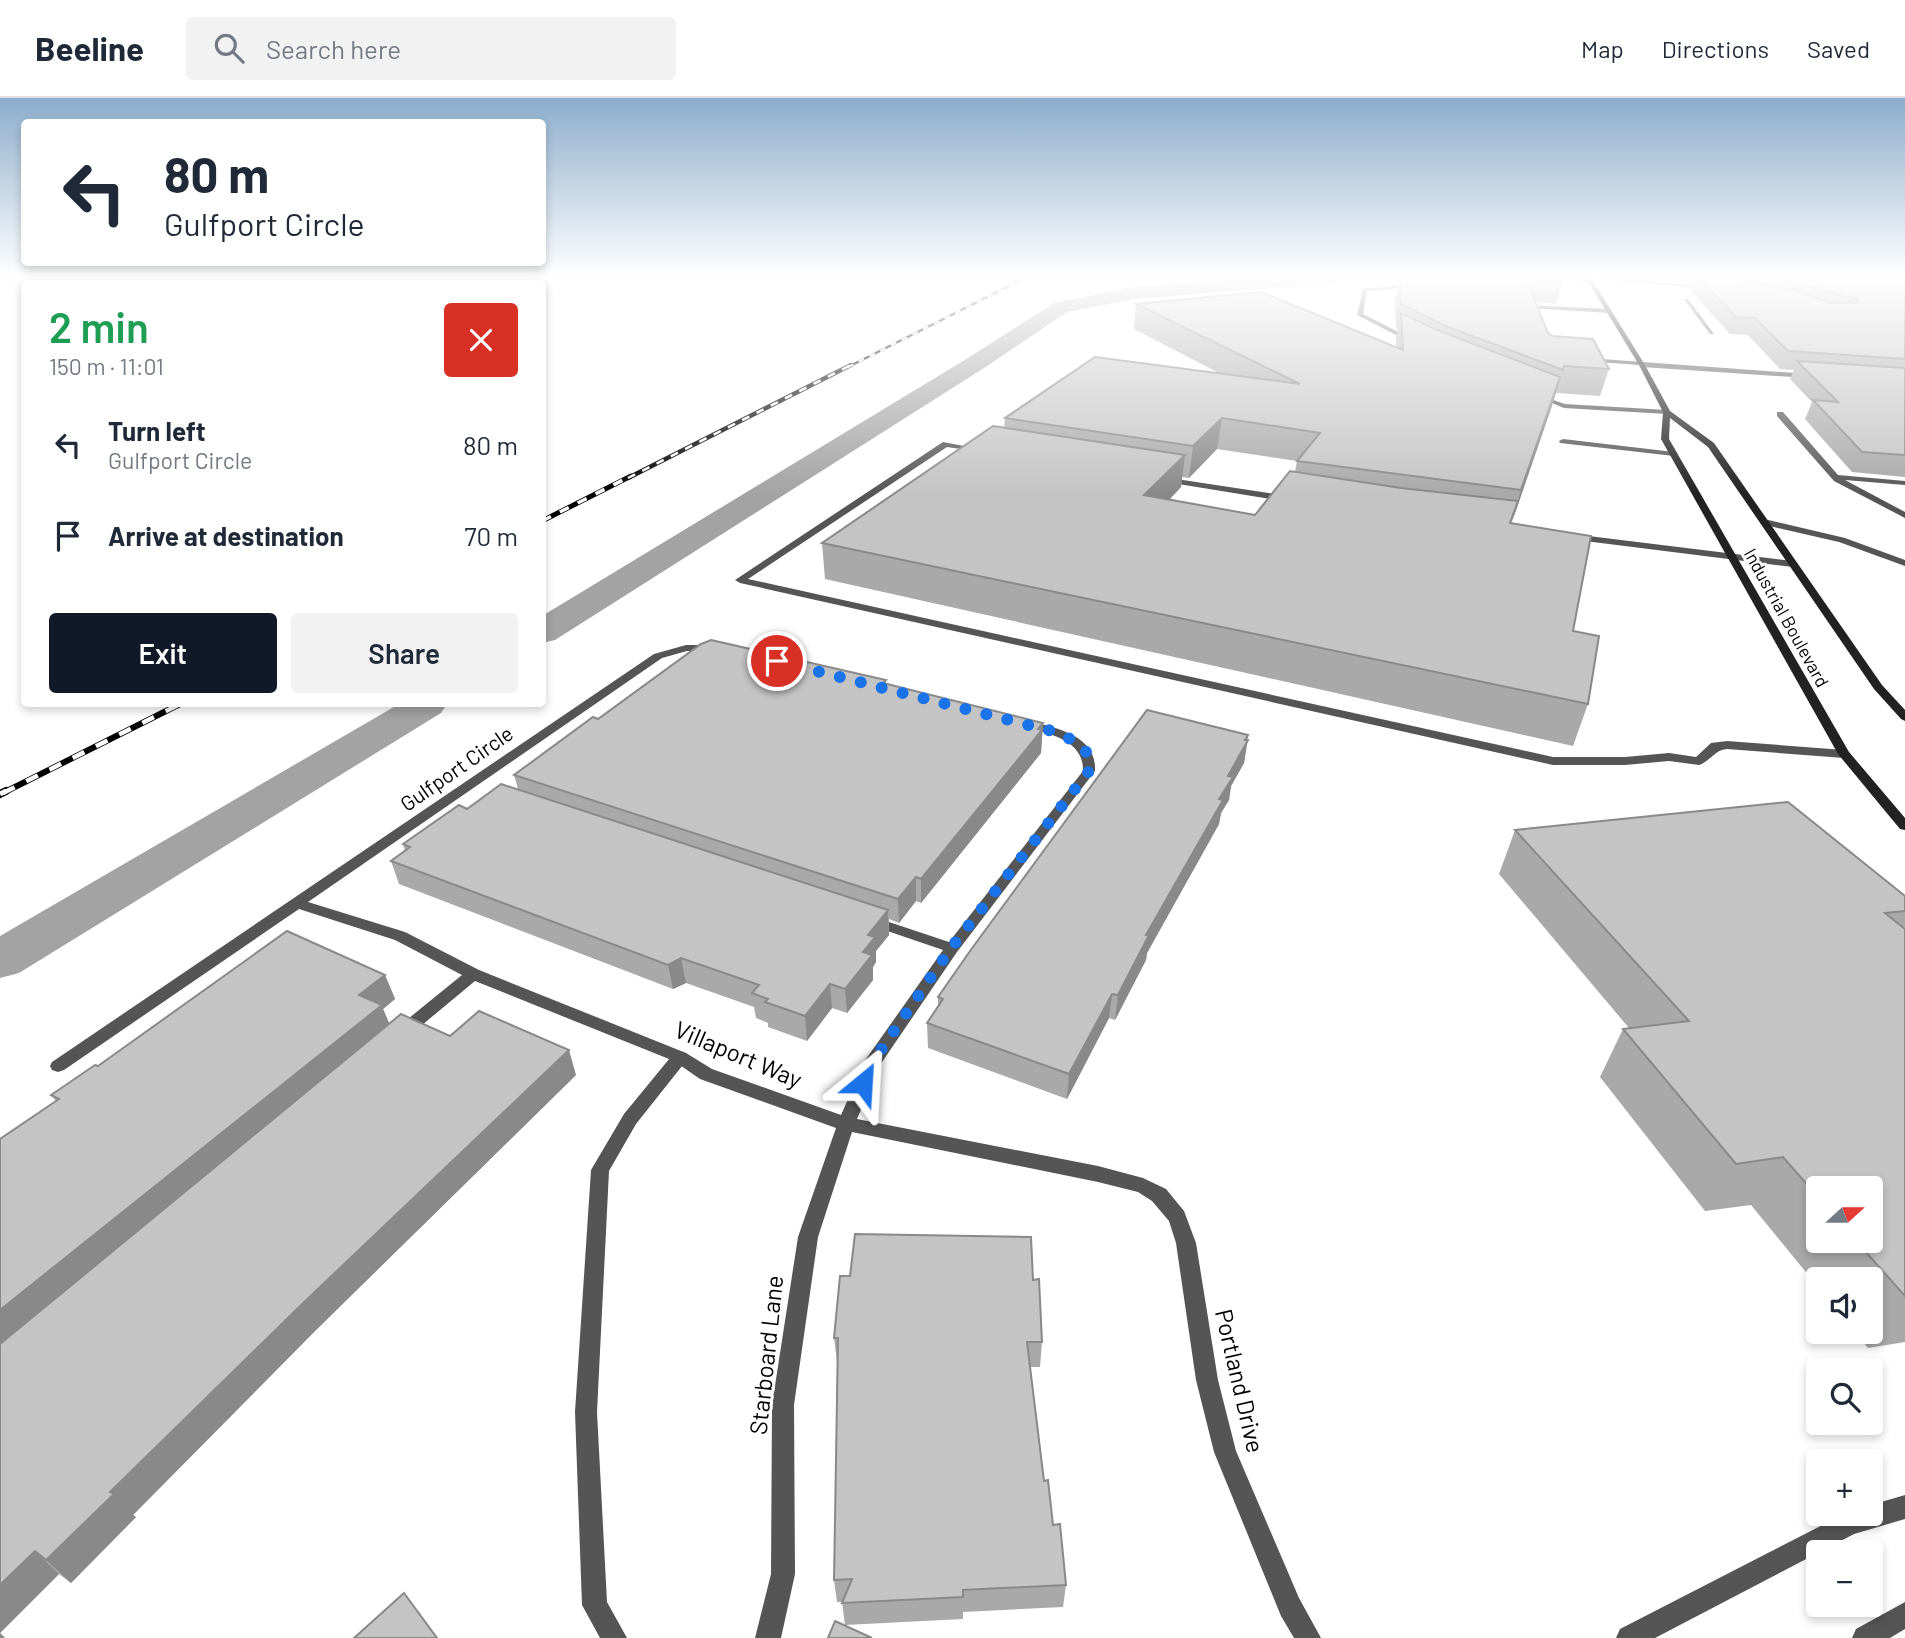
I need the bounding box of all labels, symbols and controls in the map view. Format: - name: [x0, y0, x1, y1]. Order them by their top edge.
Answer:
- search box: [186, 17, 676, 80]
- text: Beeline: [35, 28, 144, 68]
- icon: search: [210, 29, 248, 67]
- text: Search here: [266, 33, 401, 64]
- text: Map: [1581, 34, 1624, 63]
- text: Directions: [1662, 34, 1769, 63]
- text: Saved: [1807, 34, 1870, 63]
- text: 80 m: [164, 144, 269, 203]
- icon: left: [49, 147, 140, 238]
- text: Gulfport Circle: [164, 204, 365, 242]
- text: 2 min: [49, 301, 149, 351]
- button: close: [444, 303, 518, 377]
- text: 150 m · 11:01: [49, 352, 164, 380]
- text: Turn left: [108, 415, 206, 446]
- icon: left: [49, 426, 87, 464]
- text: 80 m: [463, 429, 518, 460]
- text: Gulfport Circle: [108, 446, 252, 474]
- icon: arrive: [49, 517, 87, 555]
- text: Arrive at destination: [108, 520, 344, 551]
- text: 70 m: [464, 520, 518, 551]
- street label: Industrial Boulevard: [1740, 544, 1834, 691]
- button: Exit: [49, 613, 277, 693]
- button: Share: [291, 613, 518, 693]
- pin: [747, 631, 807, 691]
- icon: arrive: [758, 642, 796, 680]
- street label: Gulfport Circle: [395, 720, 517, 816]
- street label: Villaport Way: [671, 1014, 807, 1093]
- position arrow: [826, 1046, 900, 1120]
- north arrow: [1806, 1176, 1883, 1253]
- map controls: [1806, 1176, 1883, 1617]
- button: sound: [1806, 1267, 1883, 1344]
- street label: Starboard Lane: [743, 1274, 788, 1436]
- street label: Portland Drive: [1210, 1306, 1271, 1455]
- button: search: [1806, 1358, 1883, 1435]
- button: +: [1806, 1449, 1883, 1526]
- button: −: [1806, 1540, 1883, 1617]

